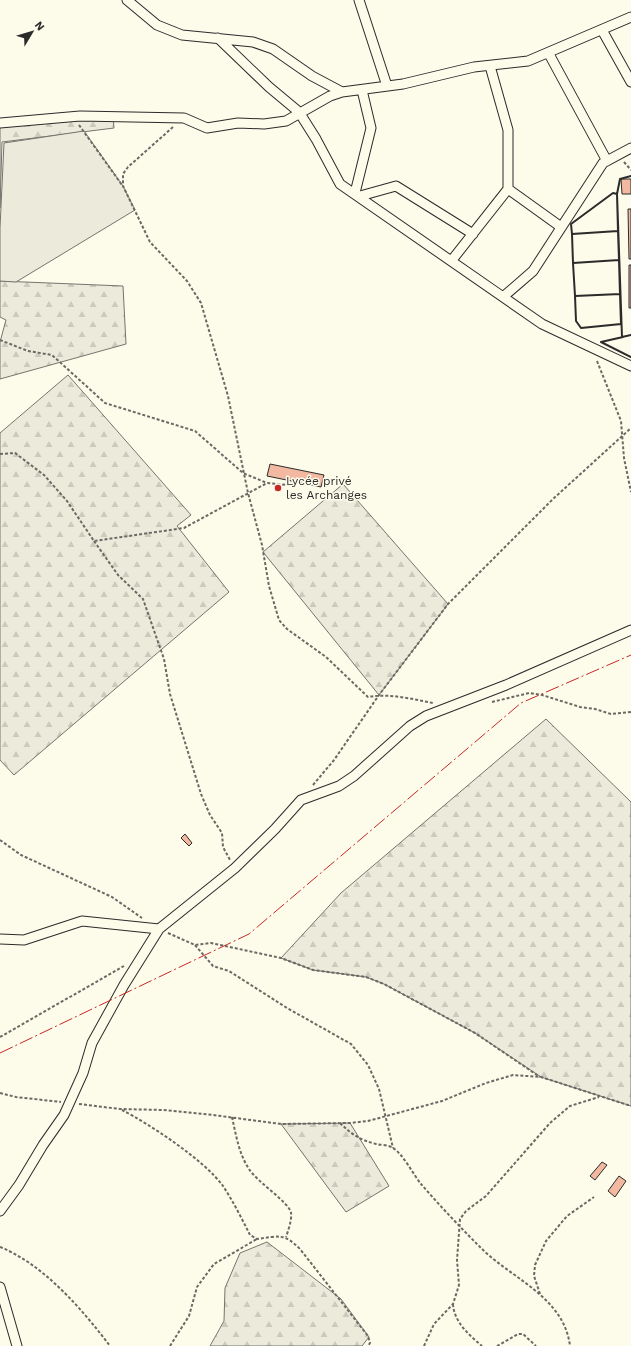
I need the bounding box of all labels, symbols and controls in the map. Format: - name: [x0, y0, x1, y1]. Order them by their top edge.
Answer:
- north arrow: [12, 12, 52, 52]
- text: N: [32, 19, 47, 33]
- place label: Lycée privé les Archanges: [286, 474, 367, 502]
- marker: Lycée privé les Archanges: [273, 483, 283, 493]

